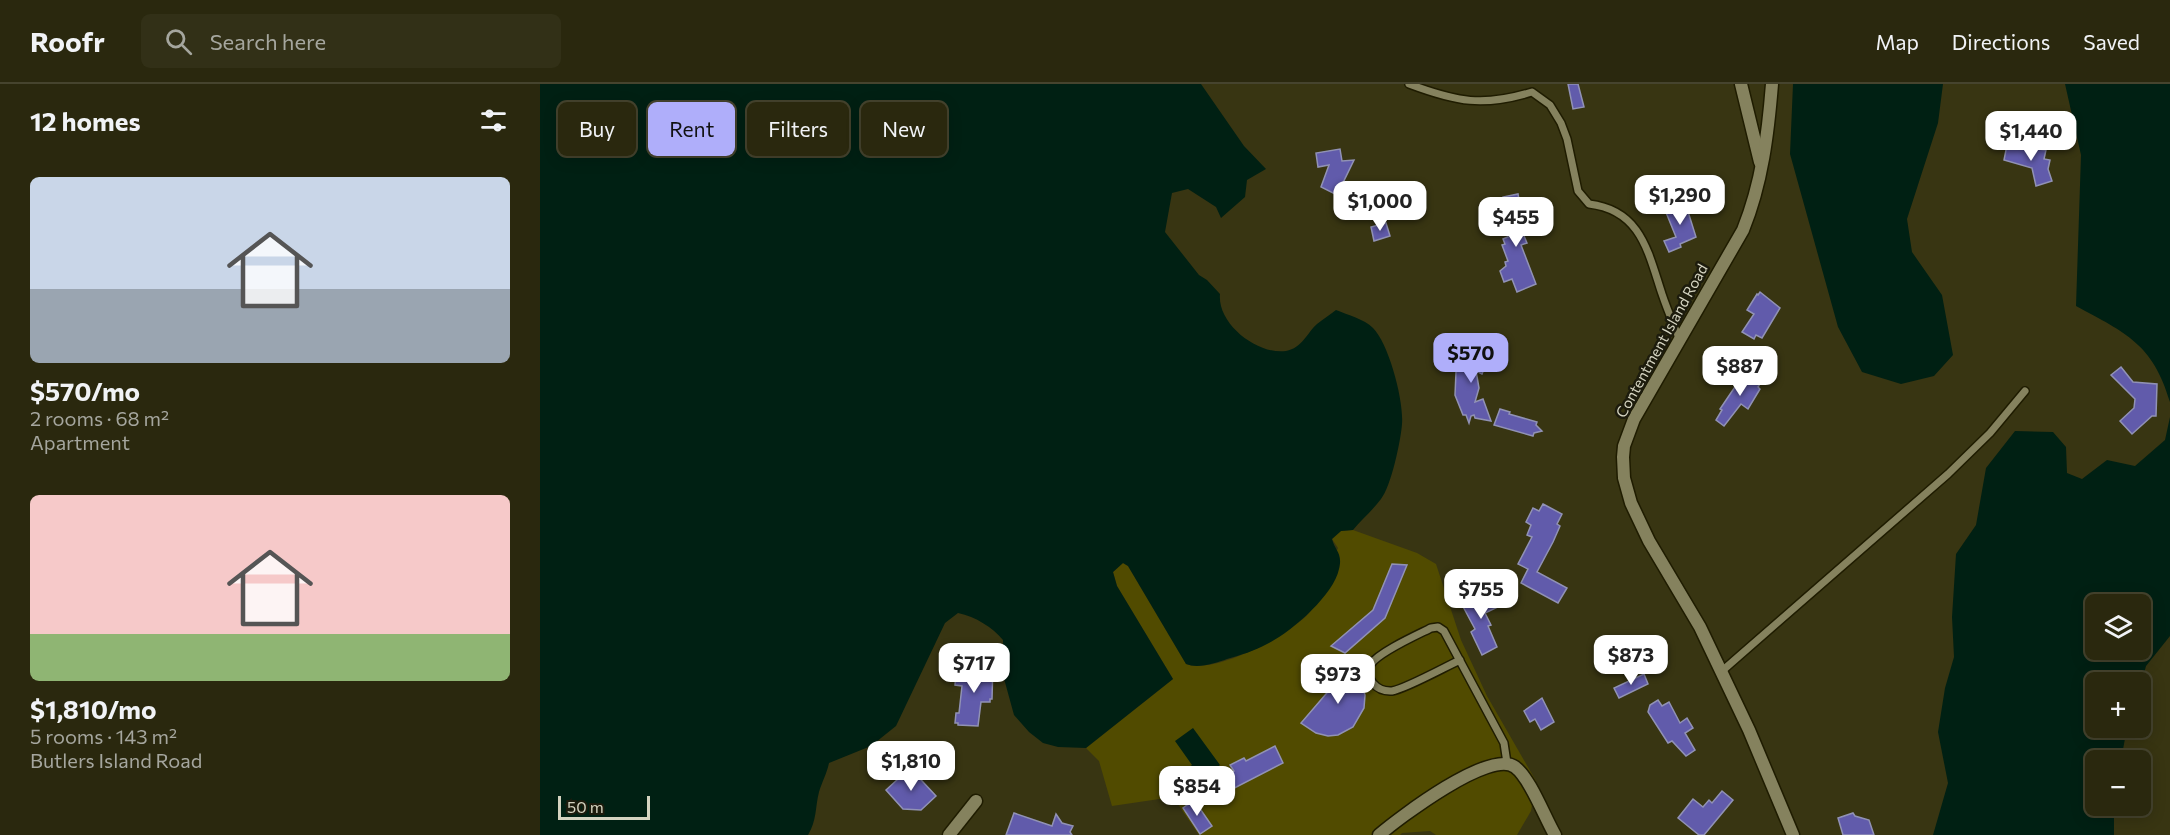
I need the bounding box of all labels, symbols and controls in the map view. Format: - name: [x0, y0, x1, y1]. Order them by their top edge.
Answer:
- search box: [141, 14, 561, 68]
- text: Roofr: [30, 24, 105, 58]
- icon: search: [162, 25, 195, 58]
- text: Search here: [210, 28, 326, 55]
- text: Map: [1876, 29, 1919, 54]
- text: Directions: [1952, 29, 2050, 54]
- text: Saved: [2083, 29, 2140, 54]
- chip: Buy: [558, 102, 636, 156]
- chip: Rent: [648, 102, 735, 156]
- chip: Filters: [747, 102, 849, 156]
- chip: New: [861, 102, 947, 156]
- icon: filters: [477, 104, 510, 137]
- text: 12 homes: [30, 105, 141, 136]
- pin: $1,440: [1982, 111, 2080, 162]
- text: $1,440: [1999, 118, 2063, 142]
- pin: $1,290: [1631, 175, 1729, 226]
- pin: $1,000: [1331, 181, 1429, 232]
- text: $1,290: [1649, 182, 1711, 206]
- text: $1,000: [1347, 188, 1413, 212]
- pin: $455: [1480, 197, 1552, 248]
- text: $455: [1492, 204, 1540, 228]
- icon: home: [216, 216, 324, 324]
- street label: Contentment Island Road: [1611, 261, 1711, 421]
- pin: $570: [1435, 333, 1507, 384]
- text: $570: [1447, 340, 1495, 364]
- pin: $887: [1704, 346, 1776, 397]
- text: $887: [1716, 353, 1764, 377]
- text: $570/mo: [30, 375, 140, 406]
- text: 2 rooms · 68 m²: [30, 406, 169, 430]
- text: Apartment: [30, 430, 130, 454]
- icon: home: [216, 534, 324, 642]
- pin: $755: [1445, 569, 1517, 620]
- text: $755: [1458, 576, 1504, 600]
- map controls: [2085, 594, 2151, 816]
- button: layers: [2085, 594, 2151, 660]
- pin: $873: [1595, 635, 1667, 686]
- text: $873: [1608, 642, 1654, 666]
- pin: $717: [938, 643, 1010, 694]
- text: $717: [953, 650, 995, 674]
- pin: $973: [1302, 654, 1374, 705]
- text: $973: [1315, 661, 1361, 685]
- button: +: [2085, 672, 2151, 738]
- text: $1,810/mo: [30, 693, 157, 724]
- text: 5 rooms · 143 m²: [30, 724, 177, 748]
- pin: $1,810: [862, 741, 960, 792]
- text: Butlers Island Road: [30, 748, 202, 772]
- text: $1,810: [881, 748, 941, 772]
- button: −: [2085, 750, 2151, 816]
- pin: $854: [1161, 766, 1233, 817]
- text: $854: [1173, 773, 1221, 797]
- scale bar: [558, 793, 650, 820]
- text: 50 m: [567, 797, 604, 816]

